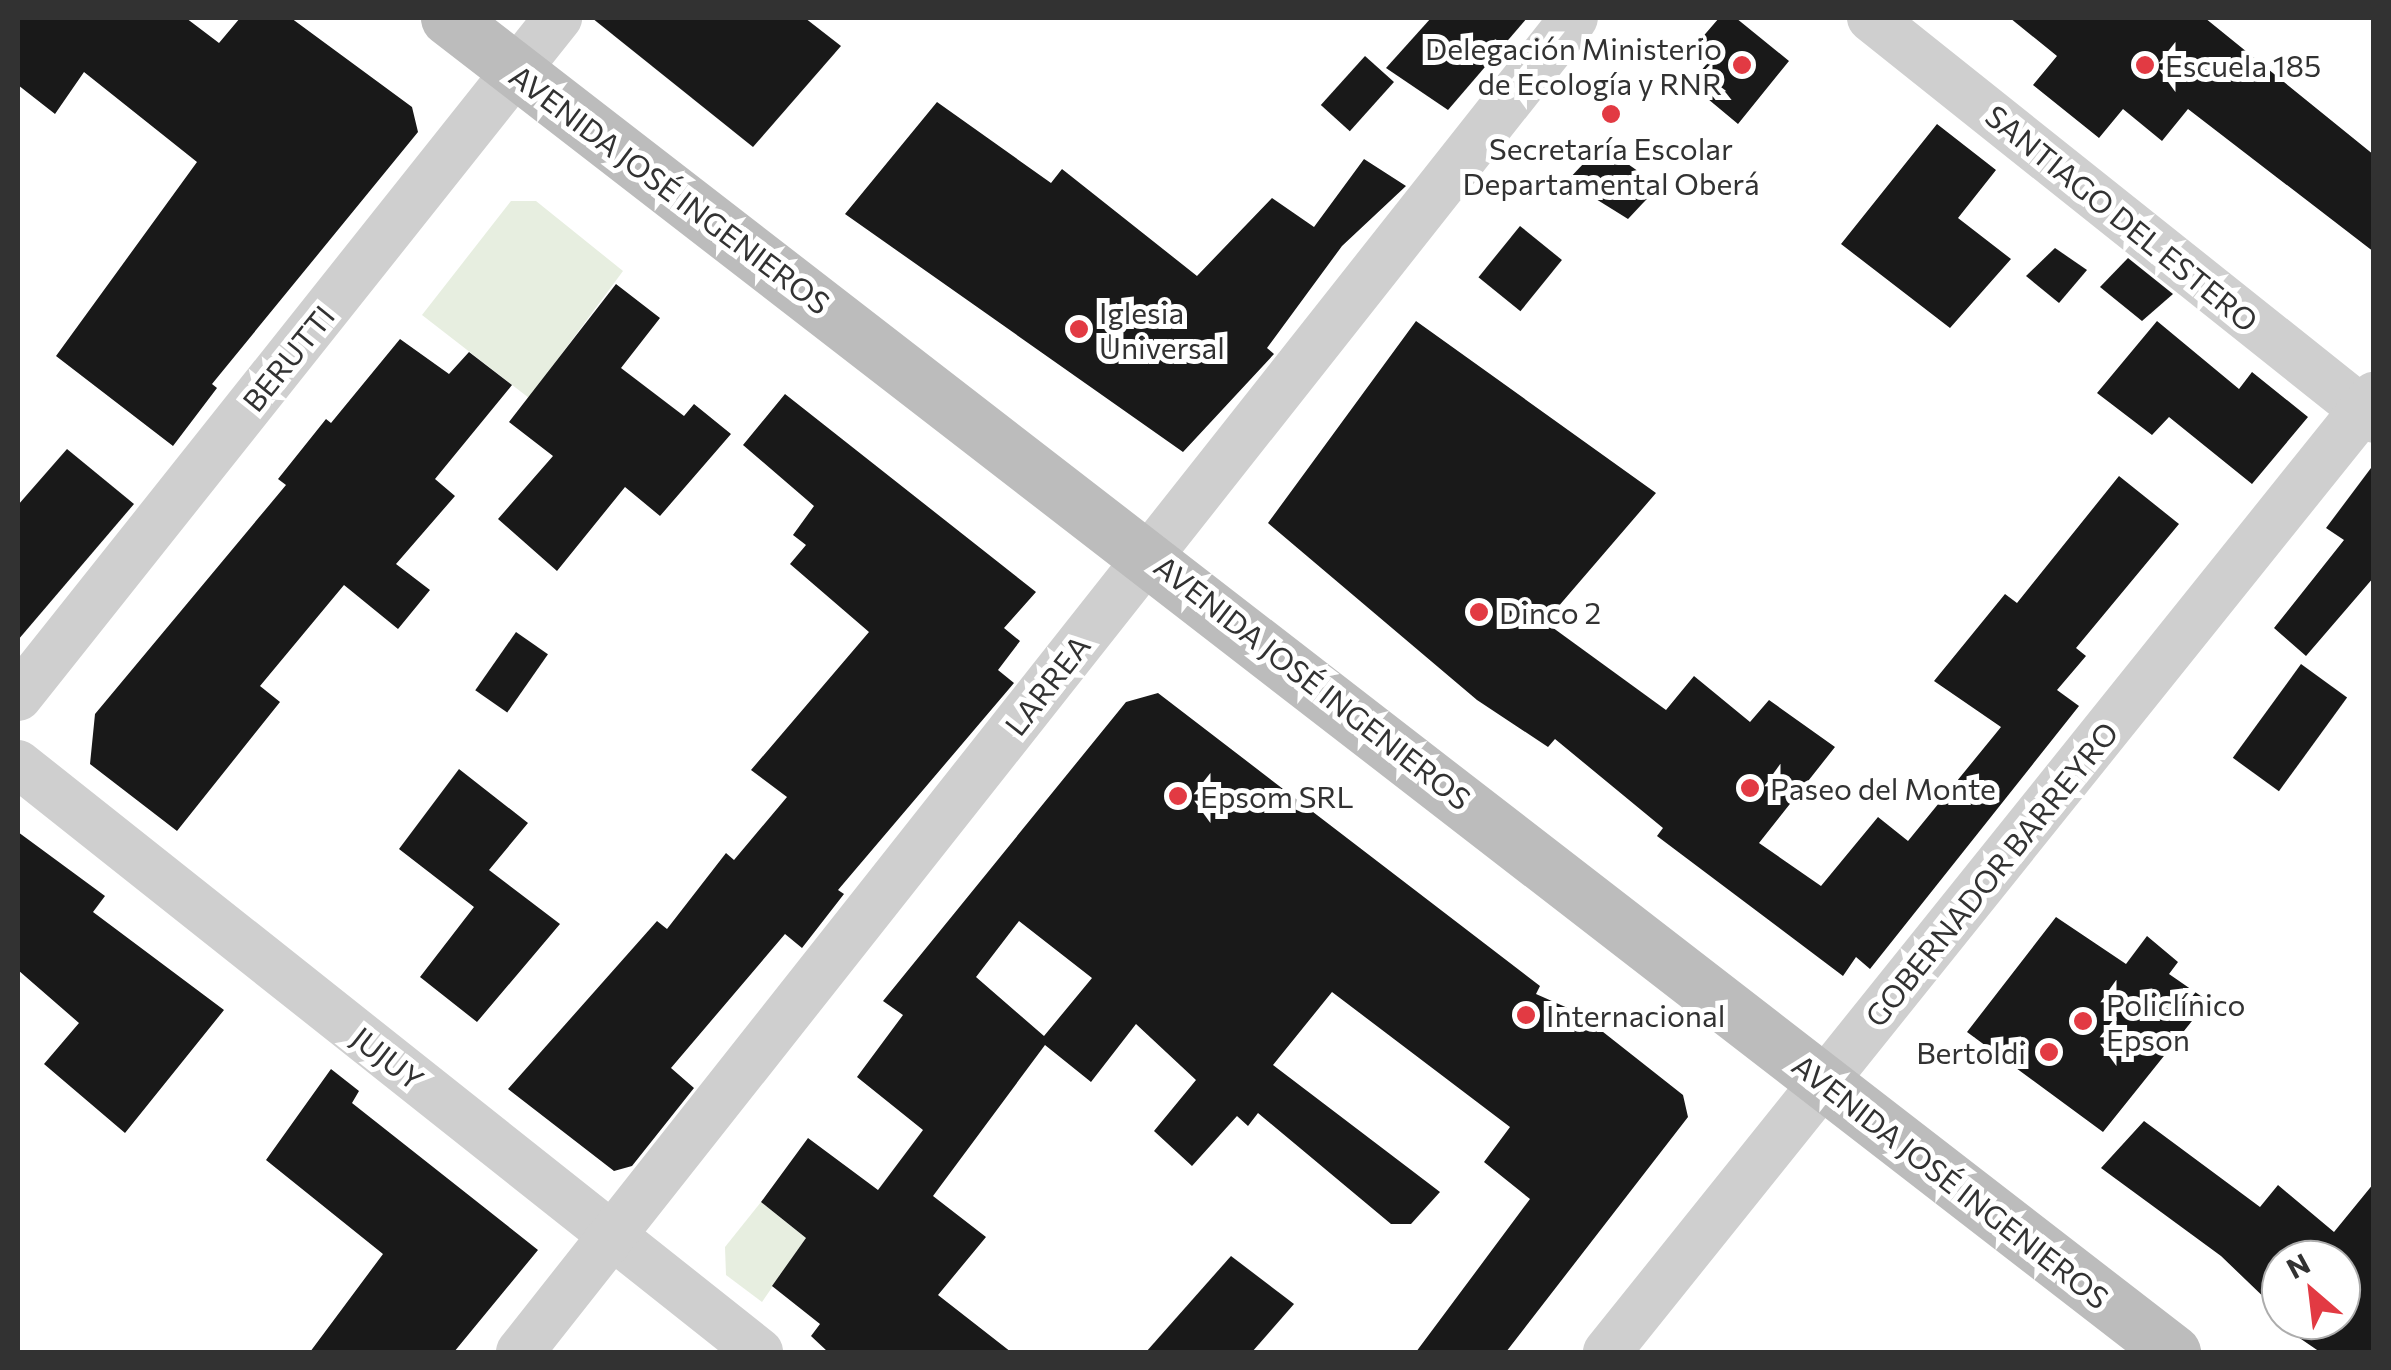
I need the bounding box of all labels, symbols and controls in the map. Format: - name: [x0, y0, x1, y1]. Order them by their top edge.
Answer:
- place label: Delegación Ministerio de Ecología y RNR: [1425, 30, 1722, 100]
- place label: Escuela 185: [2165, 47, 2321, 83]
- marker: Delegación Ministerio de Ecología y RNR: [1731, 54, 1753, 76]
- marker: Escuela 185: [2134, 54, 2156, 76]
- street label: AVENIDA JOSÉ INGENIEROS: [503, 57, 837, 321]
- street label: SANTIAGO DEL ESTERO: [1979, 97, 2265, 339]
- marker: Secretaría Escolar Departamental Oberá: [1600, 103, 1622, 125]
- place label: Secretaría Escolar Departamental Oberá: [1462, 130, 1760, 200]
- place label: Iglesia Universal: [1099, 294, 1225, 364]
- street label: BERUTTI: [235, 298, 341, 418]
- marker: Iglesia Universal: [1068, 318, 1090, 340]
- street label: AVENIDA JOSÉ INGENIEROS: [1148, 547, 1478, 817]
- place label: Dinco 2: [1499, 594, 1601, 630]
- marker: Dinco 2: [1468, 601, 1490, 623]
- street label: LARREA: [997, 628, 1097, 742]
- street label: GOBERNADOR BARREYRO: [1857, 715, 2125, 1033]
- place label: Paseo del Monte: [1770, 770, 1996, 806]
- marker: Paseo del Monte: [1739, 777, 1761, 799]
- place label: Epsom SRL: [1200, 778, 1354, 814]
- marker: Epsom SRL: [1165, 783, 1191, 809]
- place label: Policlínico Epson: [2106, 986, 2245, 1056]
- place label: Internacional: [1546, 997, 1725, 1033]
- marker: Internacional: [1515, 1004, 1537, 1026]
- marker: Policlínico Epson: [2070, 1008, 2096, 1034]
- street label: JUJUY: [345, 1019, 431, 1097]
- place label: Bertoldi: [1916, 1034, 2026, 1070]
- marker: Bertoldi: [2036, 1039, 2062, 1065]
- street label: AVENIDA JOSÉ INGENIEROS: [1786, 1046, 2116, 1316]
- north arrow: [2261, 1240, 2361, 1340]
- text: N: [2281, 1245, 2315, 1285]

